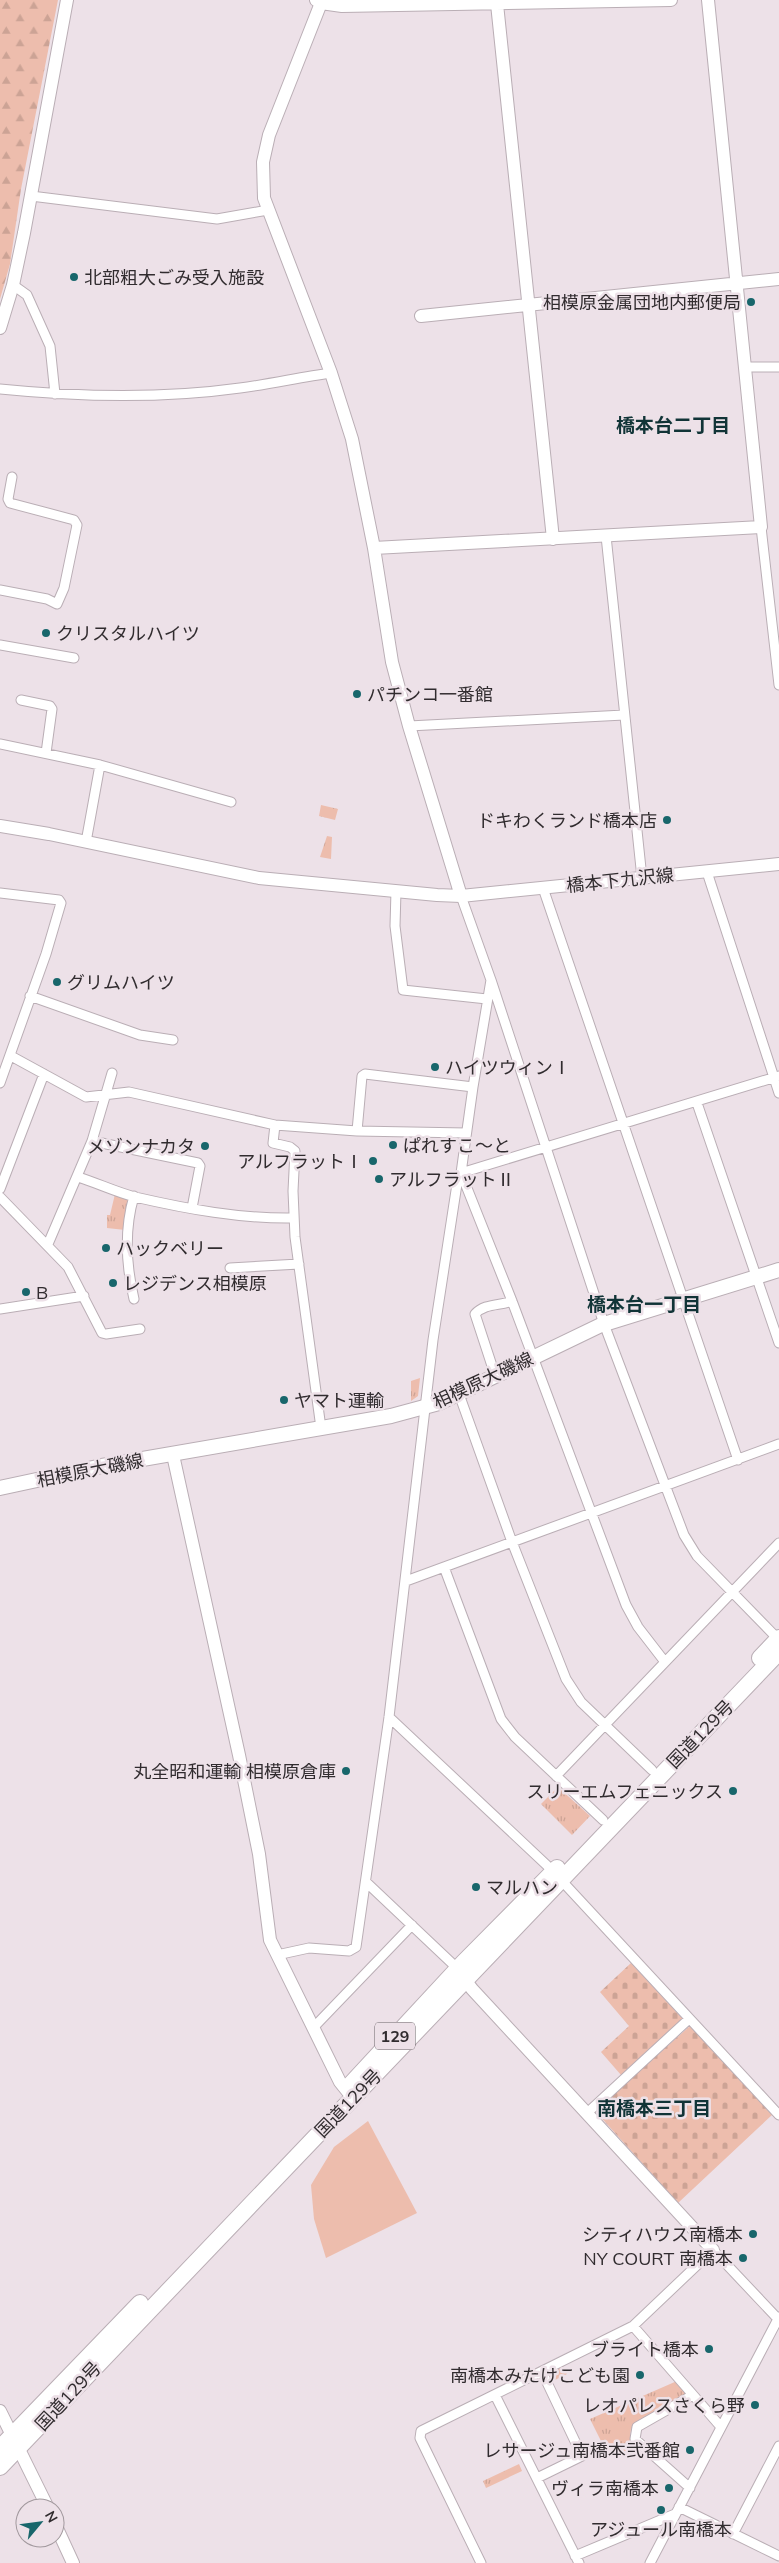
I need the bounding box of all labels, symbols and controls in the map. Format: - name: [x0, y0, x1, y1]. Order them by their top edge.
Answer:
- place label: 北部粗大ごみ受入施設: [84, 266, 264, 289]
- marker: 北部粗大ごみ受入施設: [68, 271, 80, 283]
- place label: 相模原金属団地内郵便局: [543, 291, 741, 314]
- marker: 相模原金属団地内郵便局: [745, 296, 757, 308]
- district label: 橋本台二丁目: [616, 413, 730, 437]
- place label: クリスタルハイツ: [56, 622, 200, 645]
- marker: クリスタルハイツ: [40, 627, 52, 639]
- place label: パチンコ一番館: [367, 683, 493, 706]
- marker: パチンコ一番館: [351, 688, 363, 700]
- place label: ドキわくランド橋本店: [477, 809, 657, 832]
- marker: ドキわくランド橋本店: [661, 814, 673, 826]
- street label: 橋本下九沢線: [565, 863, 675, 897]
- place label: グリムハイツ: [67, 971, 175, 994]
- marker: グリムハイツ: [51, 976, 63, 988]
- place label: ハイツウィンⅠ: [445, 1056, 571, 1079]
- marker: ハイツウィンⅠ: [429, 1061, 441, 1073]
- place label: ぱれすこ～と: [403, 1134, 511, 1157]
- place label: メゾンナカタ: [87, 1135, 195, 1158]
- marker: ぱれすこ～と: [387, 1139, 399, 1151]
- marker: メゾンナカタ: [199, 1140, 211, 1152]
- place label: アルフラットⅠ: [237, 1150, 363, 1173]
- marker: アルフラットⅠ: [367, 1155, 379, 1167]
- place label: アルフラットⅡ: [389, 1168, 515, 1191]
- marker: アルフラットⅡ: [373, 1173, 385, 1185]
- place label: ハックベリー: [116, 1237, 224, 1260]
- marker: ハックベリー: [100, 1242, 112, 1254]
- place label: レジデンス相模原: [123, 1272, 267, 1295]
- marker: レジデンス相模原: [107, 1277, 119, 1289]
- place label: B: [36, 1281, 48, 1304]
- marker: B: [20, 1286, 32, 1298]
- district label: 橋本台一丁目: [587, 1292, 701, 1316]
- street label: 相模原大磯線: [429, 1347, 537, 1413]
- place label: ヤマト運輸: [294, 1389, 384, 1412]
- marker: ヤマト運輸: [278, 1394, 290, 1406]
- street label: 相模原大磯線: [35, 1448, 145, 1492]
- street label: 国道129号: [662, 1695, 738, 1773]
- place label: 丸全昭和運輸 相模原倉庫: [133, 1760, 336, 1783]
- marker: 丸全昭和運輸 相模原倉庫: [340, 1765, 352, 1777]
- place label: スリーエムフェニックス: [527, 1780, 723, 1803]
- marker: スリーエムフェニックス: [727, 1785, 739, 1797]
- place label: マルハン: [486, 1876, 558, 1899]
- marker: マルハン: [470, 1881, 482, 1893]
- road number: 129: [375, 2022, 415, 2050]
- street label: 国道129号: [310, 2064, 386, 2142]
- district label: 南橋本三丁目: [597, 2096, 711, 2120]
- place label: シティハウス南橋本: [582, 2223, 743, 2246]
- marker: シティハウス南橋本: [747, 2228, 759, 2240]
- place label: NY COURT 南橋本: [583, 2247, 733, 2270]
- marker: NY COURT 南橋本: [737, 2252, 749, 2264]
- place label: ブライト橋本: [591, 2338, 699, 2361]
- marker: ブライト橋本: [703, 2343, 715, 2355]
- street label: 国道129号: [30, 2357, 106, 2435]
- place label: 南橋本みたけこども園: [450, 2364, 630, 2387]
- marker: 南橋本みたけこども園: [634, 2369, 646, 2381]
- place label: レオパレスさくら野: [583, 2394, 745, 2417]
- marker: レオパレスさくら野: [749, 2399, 761, 2411]
- place label: レサージュ南橋本弐番館: [484, 2439, 680, 2462]
- marker: レサージュ南橋本弐番館: [684, 2444, 696, 2456]
- place label: ヴィラ南橋本: [551, 2477, 659, 2500]
- marker: ヴィラ南橋本: [663, 2482, 675, 2494]
- north arrow: [15, 2498, 65, 2548]
- marker: アジュール南橋本: [655, 2504, 667, 2516]
- text: N: [41, 2508, 62, 2526]
- place label: アジュール南橋本: [590, 2518, 732, 2541]

